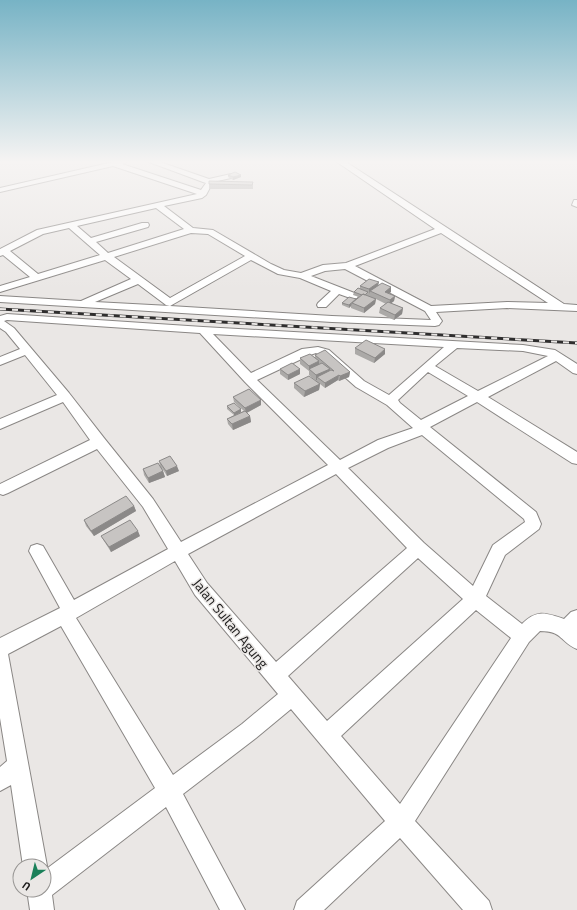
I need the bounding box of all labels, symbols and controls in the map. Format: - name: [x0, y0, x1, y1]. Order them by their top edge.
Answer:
- street label: Jalan Sultan Agung: [188, 574, 274, 672]
- north arrow: [12, 858, 52, 898]
- text: U: [19, 878, 34, 895]

